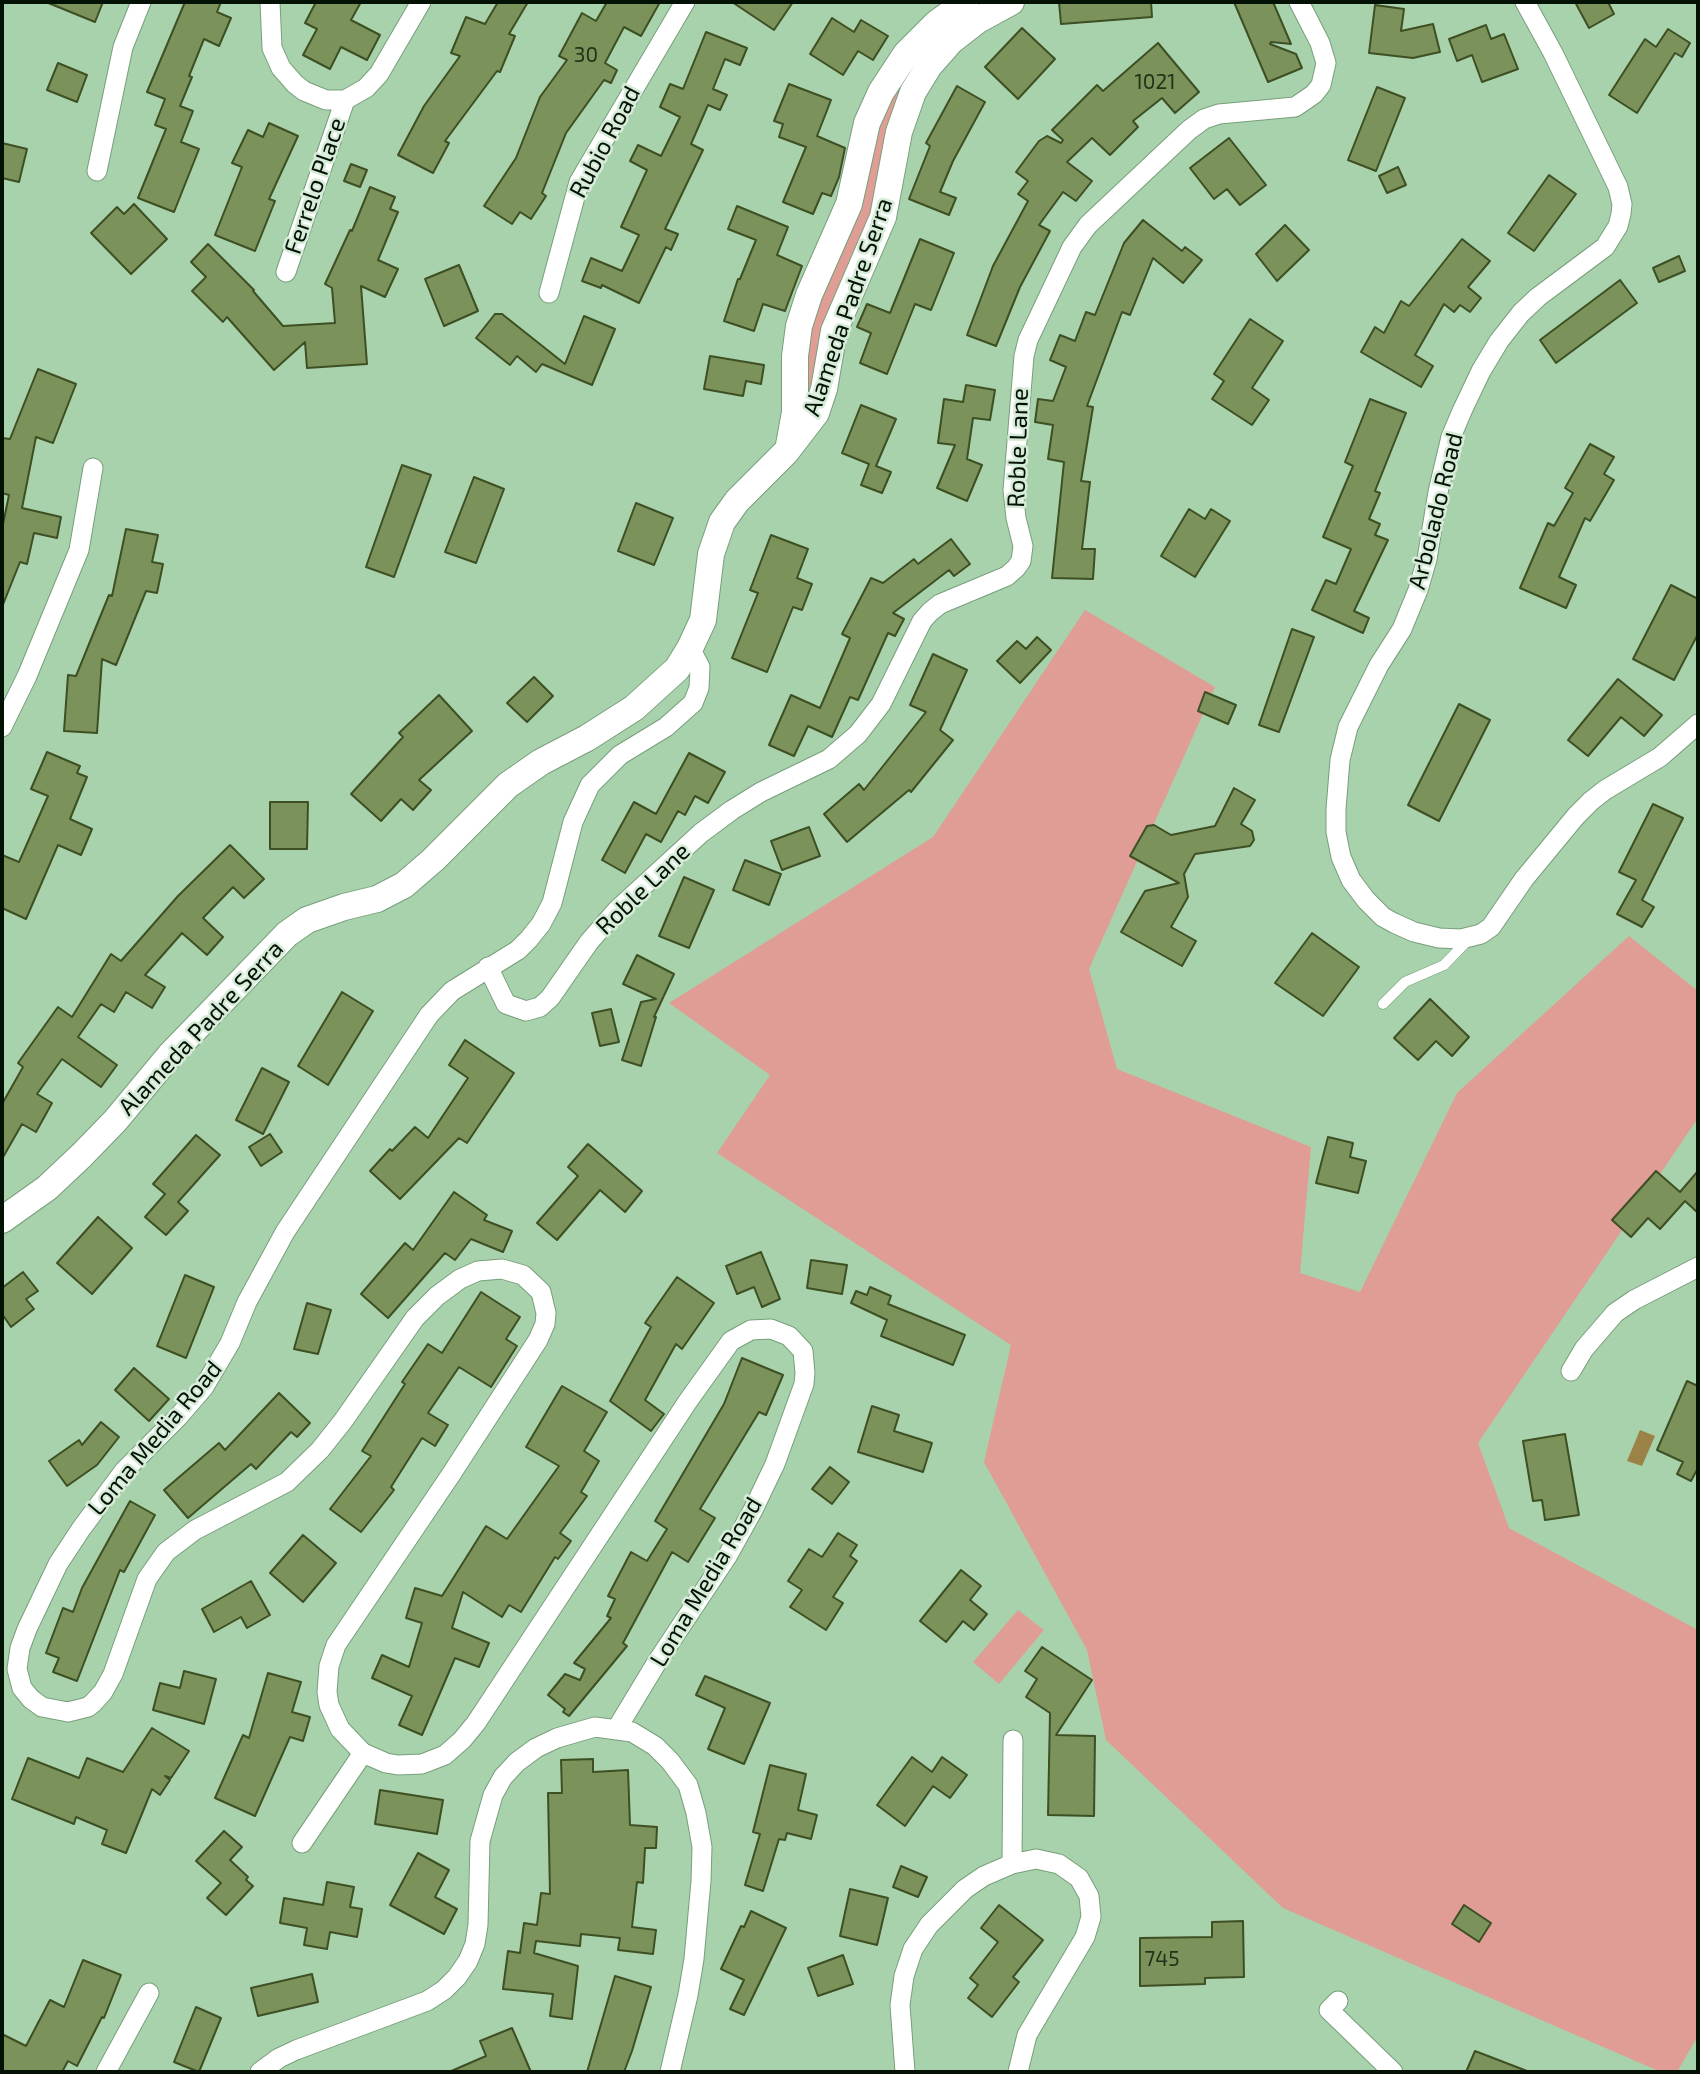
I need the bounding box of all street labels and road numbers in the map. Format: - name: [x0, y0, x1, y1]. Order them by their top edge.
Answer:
- street label: Rubio Road: [564, 81, 646, 203]
- street label: Ferrelo Place: [278, 114, 352, 258]
- street label: Alameda Padre Serra: [797, 194, 899, 420]
- street label: Roble Lane: [1002, 388, 1034, 508]
- street label: Arbolado Road: [1403, 430, 1469, 592]
- street label: Roble Lane: [590, 837, 696, 941]
- street label: Alameda Padre Serra: [112, 935, 290, 1121]
- street label: Loma Media Road: [82, 1355, 228, 1521]
- street label: Loma Media Road: [644, 1492, 768, 1672]

